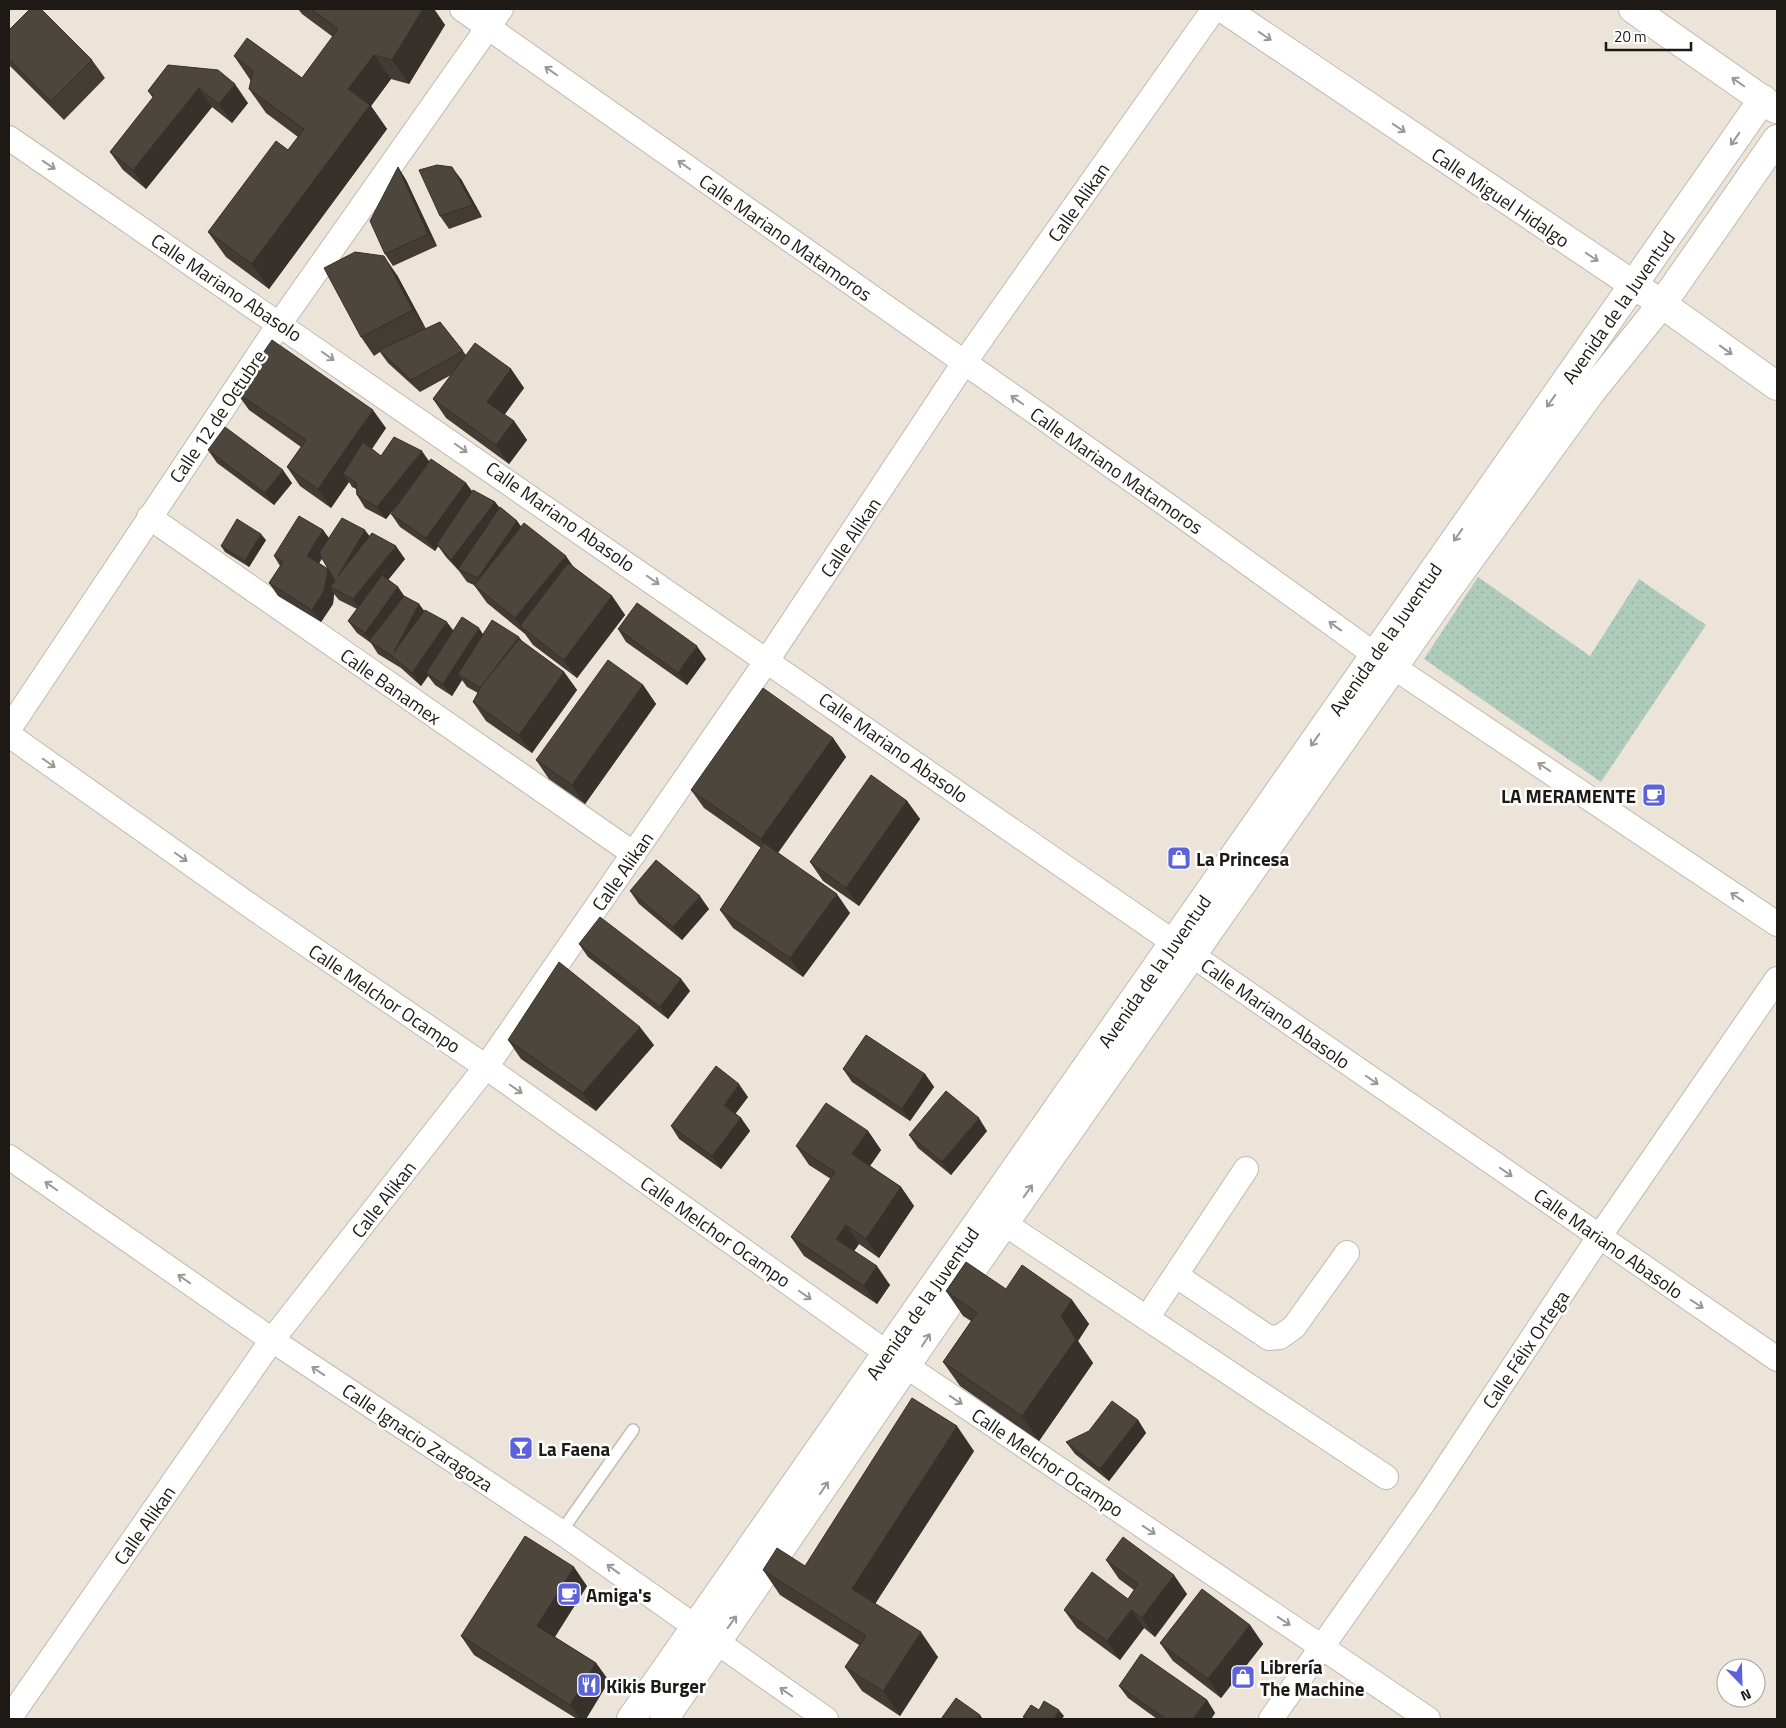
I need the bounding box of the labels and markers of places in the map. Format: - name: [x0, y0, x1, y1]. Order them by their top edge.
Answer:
- place label: LA MERAMENTE: [1501, 781, 1636, 810]
- cafe icon: LA MERAMENTE: [1641, 782, 1667, 808]
- place label: La Princesa: [1196, 844, 1290, 873]
- shop icon: La Princesa: [1166, 845, 1192, 871]
- place label: La Faena: [538, 1434, 611, 1463]
- bar icon: La Faena: [508, 1435, 534, 1461]
- place label: Amiga's: [586, 1580, 652, 1609]
- cafe icon: Amiga's: [556, 1581, 582, 1607]
- place label: Librería The Machine: [1260, 1652, 1365, 1703]
- shop icon: Librería The Machine: [1230, 1664, 1256, 1690]
- place label: Kikis Burger: [606, 1671, 706, 1700]
- restaurant icon: Kikis Burger: [576, 1672, 602, 1698]

